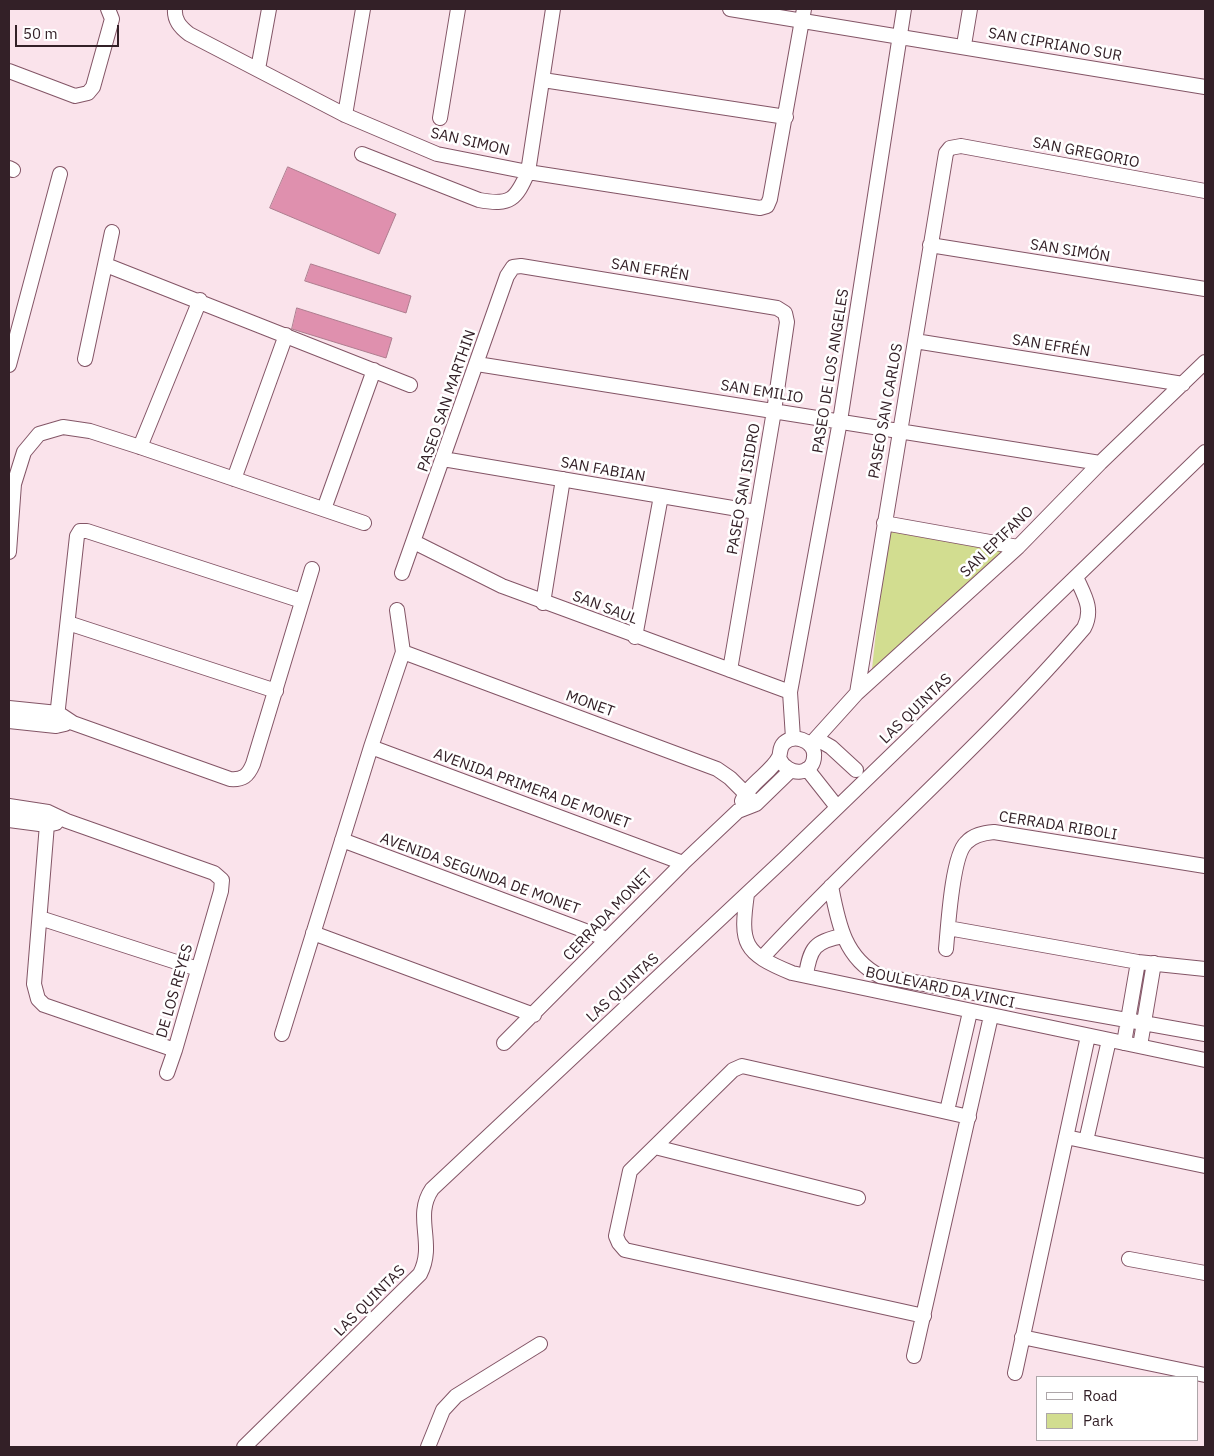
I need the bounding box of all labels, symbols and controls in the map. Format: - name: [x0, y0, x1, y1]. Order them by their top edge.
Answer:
- scale bar: [18, 15, 121, 47]
- text: 50 m: [23, 24, 58, 43]
- street label: SAN CIPRIANO SUR: [987, 24, 1123, 66]
- street label: SAN SIMON: [429, 124, 511, 160]
- street label: SAN GREGORIO: [1031, 134, 1141, 172]
- street label: SAN SIMÓN: [1029, 236, 1111, 266]
- street label: SAN EFRÉN: [610, 255, 690, 285]
- street label: PASEO DE LOS ANGELES: [809, 287, 853, 455]
- street label: PASEO SAN MARTHIN: [414, 328, 480, 474]
- street label: SAN EFRÉN: [1011, 331, 1091, 361]
- street label: PASEO SAN CARLOS: [865, 342, 907, 480]
- street label: SAN EMILIO: [719, 377, 805, 407]
- street label: PASEO SAN ISIDRO: [724, 422, 764, 556]
- street label: SAN FABIAN: [559, 454, 647, 486]
- street label: SAN EPIFANO: [957, 503, 1037, 581]
- street label: SAN SAUL: [570, 587, 640, 629]
- street label: LAS QUINTAS: [876, 670, 956, 748]
- street label: MONET: [563, 687, 617, 721]
- street label: AVENIDA PRIMERA DE MONET: [431, 745, 633, 833]
- street label: CERRADA RIBOLI: [998, 808, 1118, 844]
- street label: AVENIDA SEGUNDA DE MONET: [378, 829, 582, 919]
- street label: CERRADA MONET: [560, 865, 656, 965]
- street label: DE LOS REYES: [153, 942, 197, 1040]
- street label: LAS QUINTAS: [583, 950, 663, 1026]
- street label: BOULEVARD DA VINCI: [864, 963, 1016, 1013]
- street label: LAS QUINTAS: [331, 1262, 409, 1340]
- legend: [1036, 1376, 1199, 1441]
- text: Road: [1083, 1386, 1118, 1405]
- text: Park: [1083, 1411, 1113, 1430]

